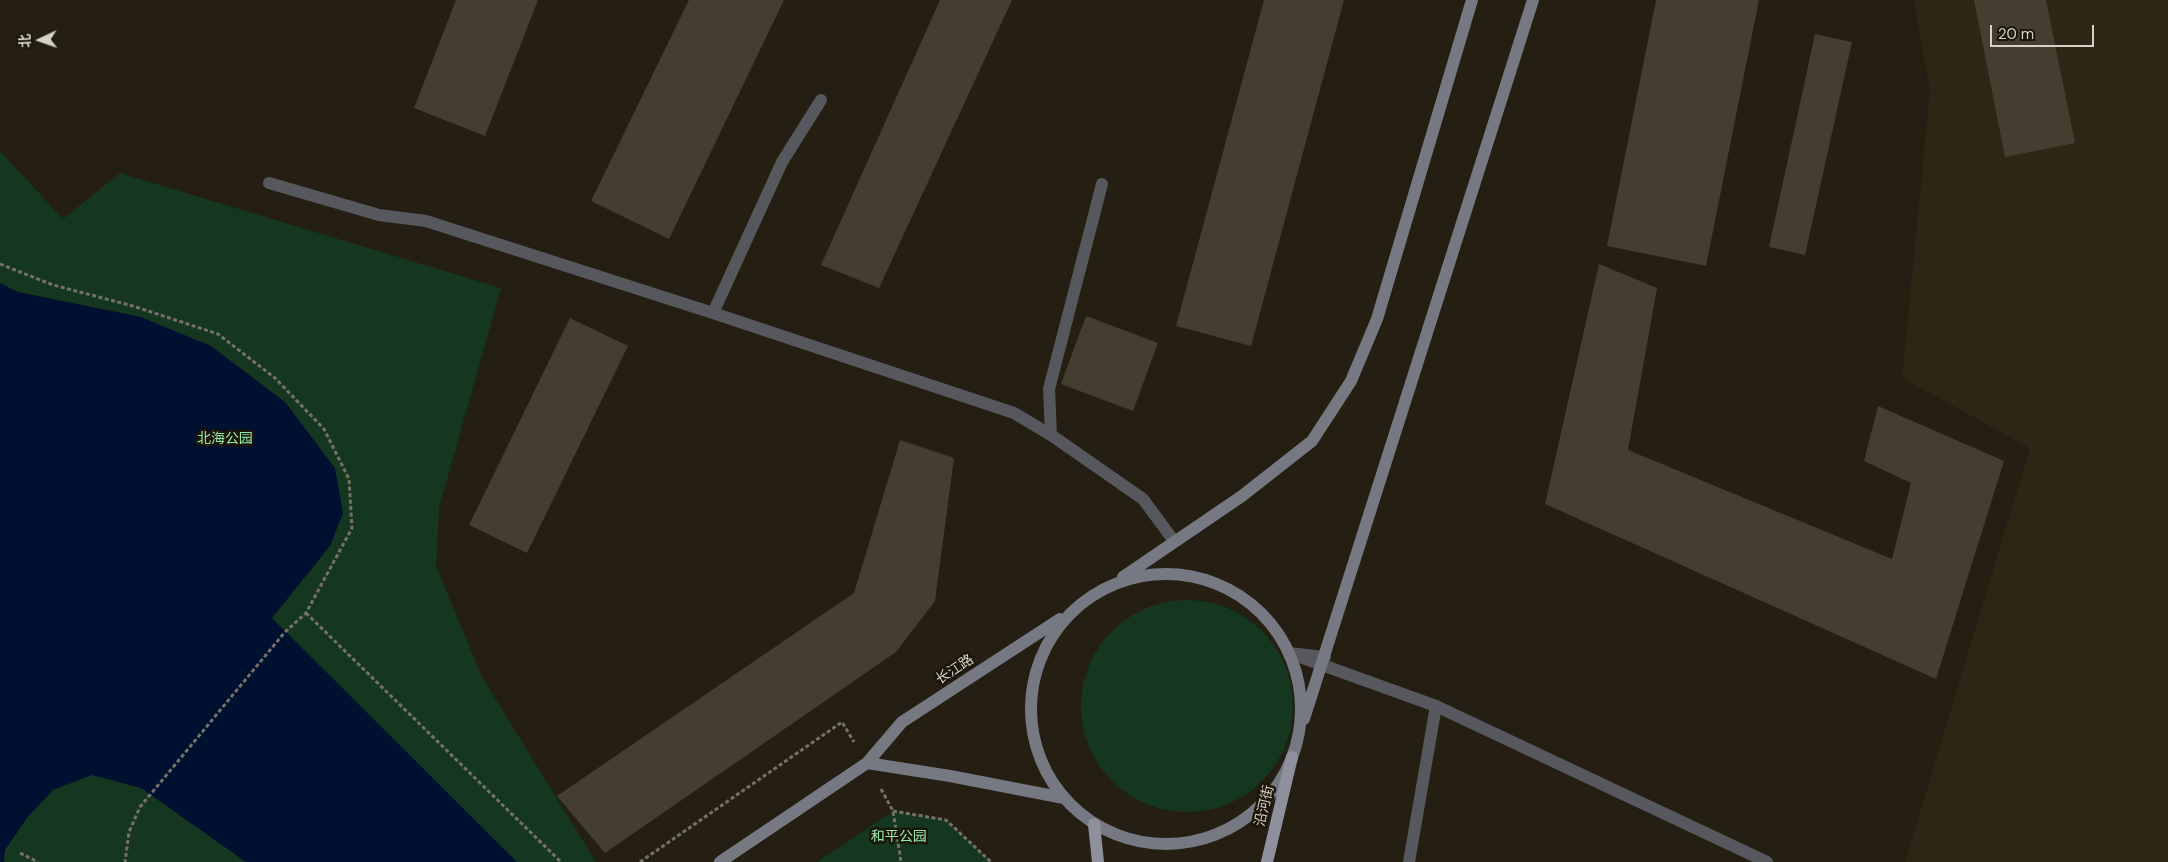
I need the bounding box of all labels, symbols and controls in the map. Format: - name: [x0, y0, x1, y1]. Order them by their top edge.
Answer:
- north arrow: [15, 15, 65, 65]
- scale bar: [1993, 15, 2097, 47]
- text: 20 m: [1998, 24, 2034, 44]
- text: 北: [16, 33, 34, 48]
- park label: 北海公园: [197, 431, 253, 447]
- street label: 长江路: [933, 652, 977, 688]
- street label: 沿河街: [1252, 784, 1278, 828]
- park label: 和平公园: [871, 829, 927, 845]

